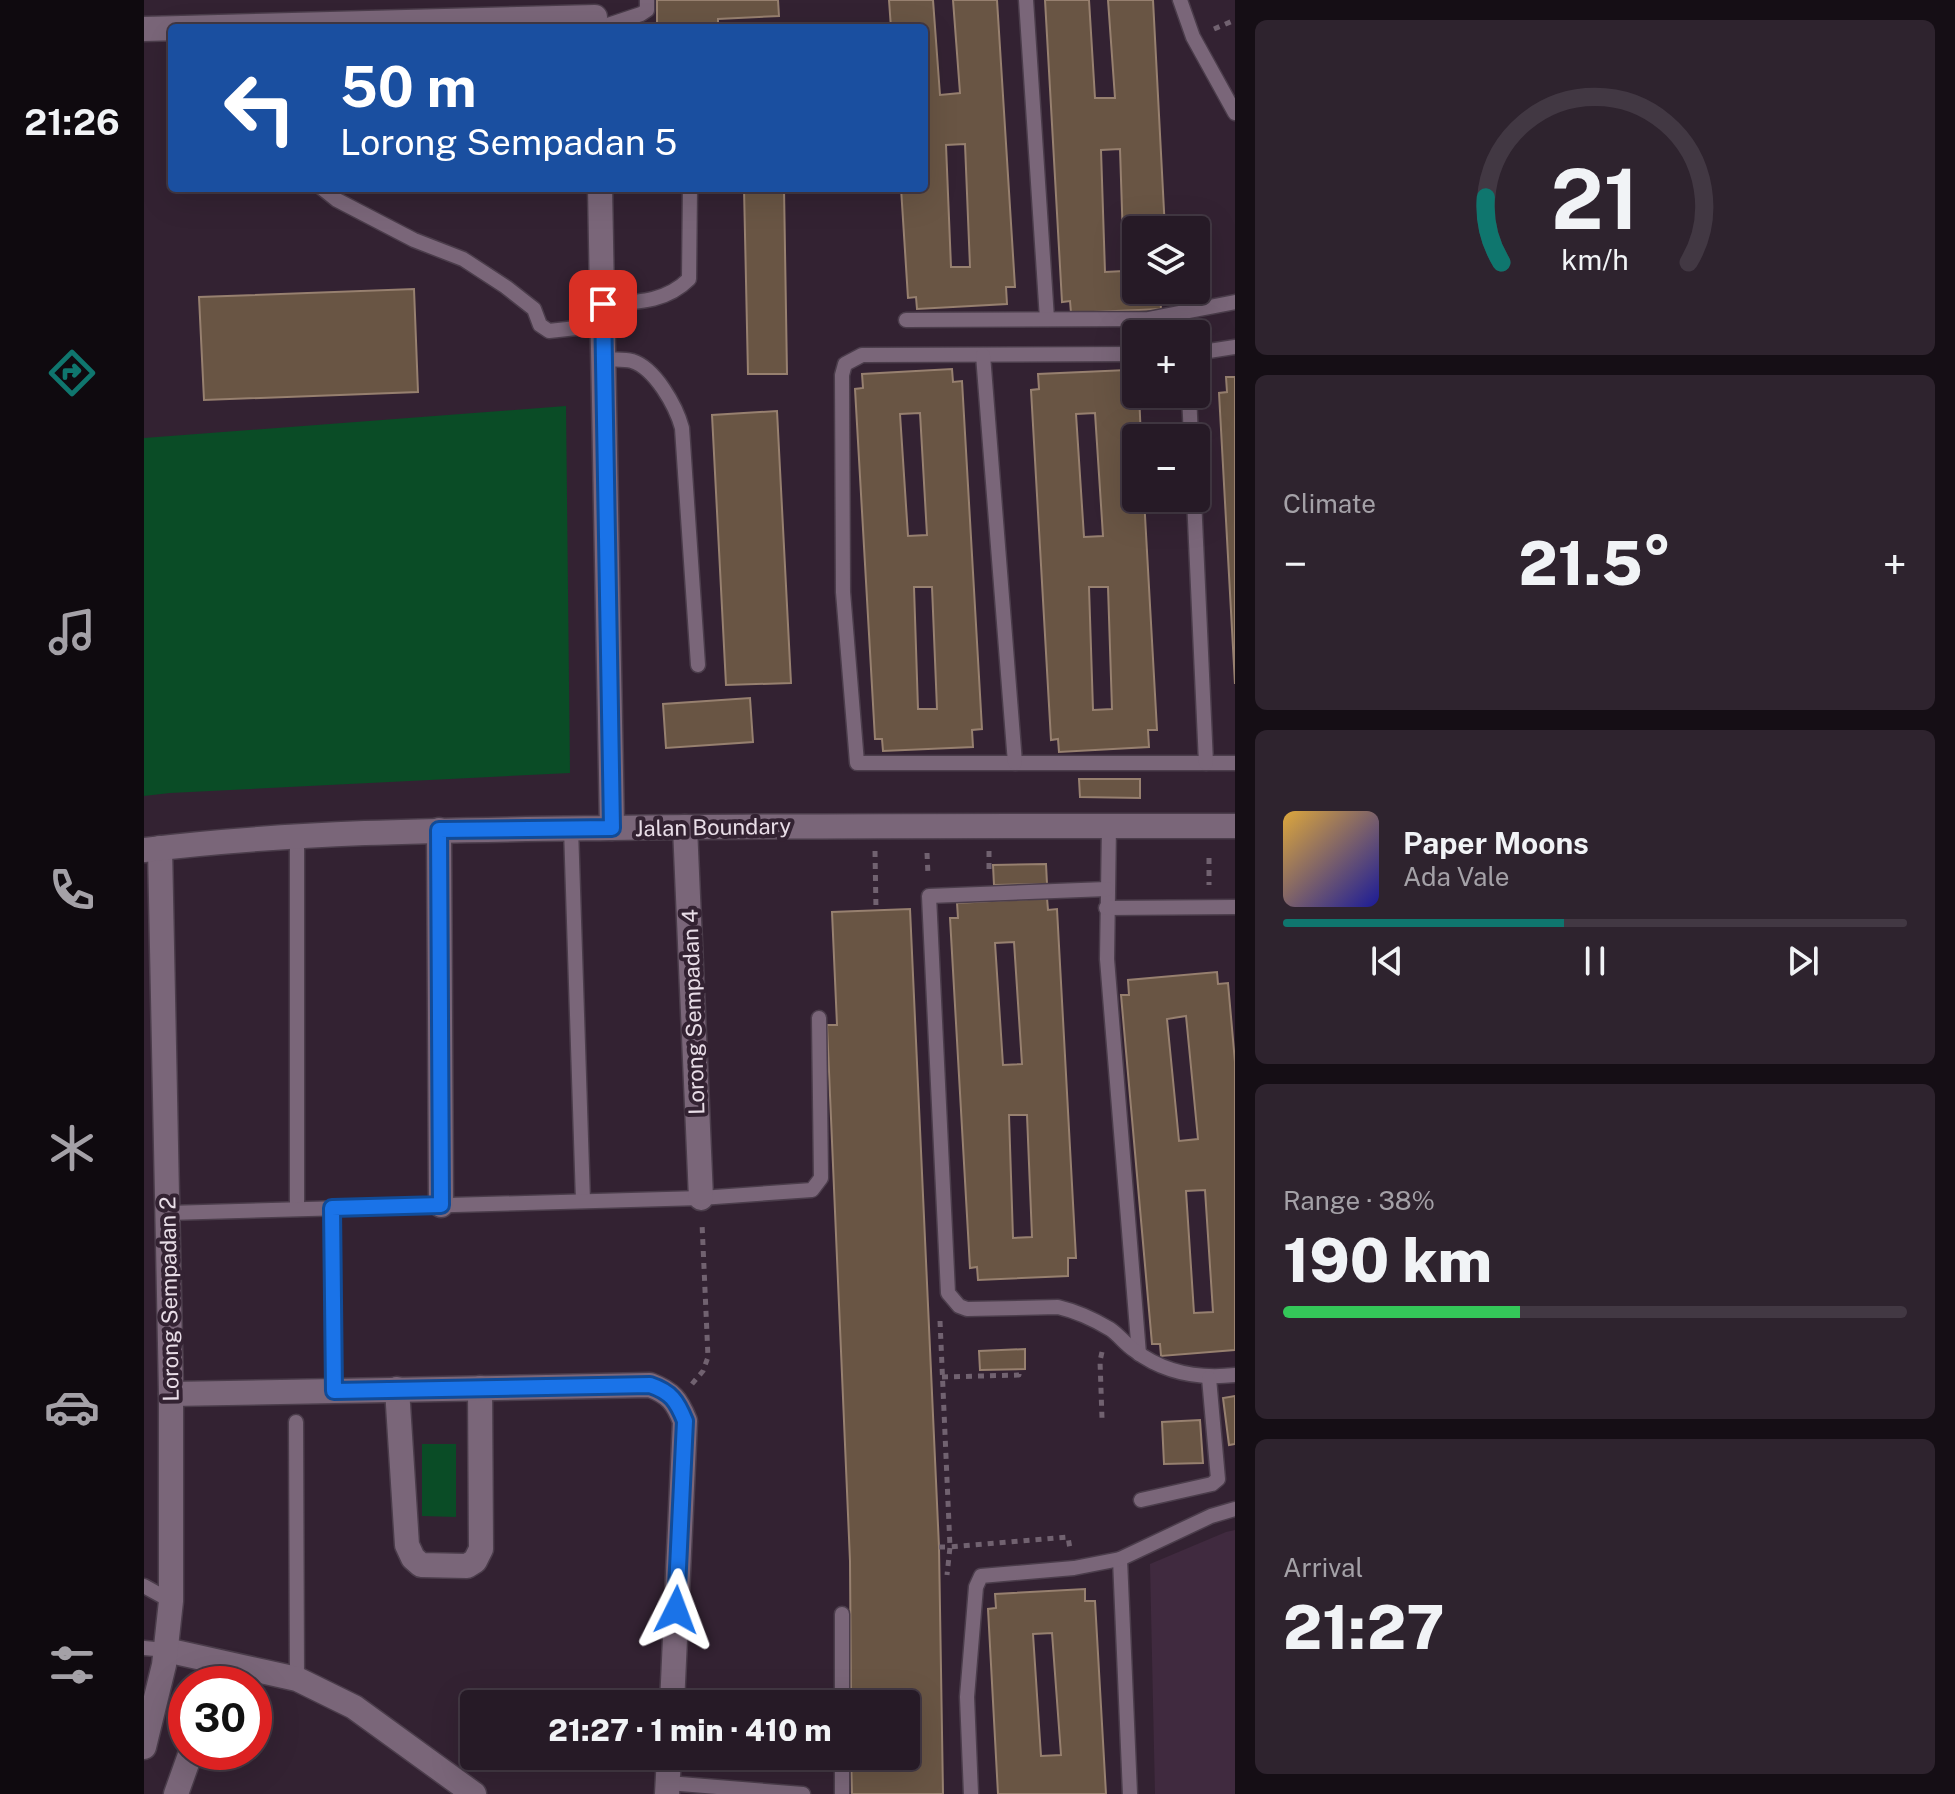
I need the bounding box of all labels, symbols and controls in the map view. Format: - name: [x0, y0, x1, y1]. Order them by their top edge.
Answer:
- text: 50 m: [340, 54, 477, 120]
- icon: left: [208, 56, 312, 160]
- text: 21:26: [24, 101, 120, 143]
- text: Lorong Sempadan 5: [340, 121, 677, 163]
- text: 21: [1551, 150, 1639, 248]
- map controls: [1122, 216, 1210, 512]
- button: layers: [1122, 216, 1210, 304]
- text: km/h: [1561, 244, 1629, 277]
- pin: [569, 270, 637, 338]
- icon: arrive: [581, 282, 625, 326]
- button: +: [1122, 320, 1210, 408]
- icon: directions: [44, 345, 100, 401]
- button: −: [1122, 424, 1210, 512]
- text: Climate: [1283, 488, 1376, 519]
- text: 21.5°: [1519, 528, 1672, 599]
- text: −: [1283, 538, 1307, 590]
- text: +: [1883, 538, 1907, 590]
- icon: music: [44, 604, 100, 660]
- street label: Jalan Boundary: [635, 813, 792, 841]
- text: Paper Moons: [1403, 825, 1589, 861]
- text: Ada Vale: [1403, 861, 1509, 892]
- icon: phone: [44, 862, 100, 918]
- street label: Lorong Sempadan 4: [676, 909, 710, 1115]
- icon: previous: [1365, 939, 1409, 983]
- icon: pause: [1573, 939, 1617, 983]
- icon: next: [1781, 939, 1825, 983]
- icon: climate: [44, 1120, 100, 1176]
- text: Range · 38%: [1283, 1185, 1435, 1216]
- street label: Lorong Sempadan 2: [154, 1196, 184, 1402]
- text: 190 km: [1283, 1225, 1492, 1296]
- icon: car: [44, 1379, 100, 1435]
- text: Arrival: [1283, 1552, 1363, 1583]
- position arrow: [634, 1568, 718, 1652]
- text: 21:27: [1283, 1592, 1444, 1663]
- icon: filters: [44, 1637, 100, 1693]
- speed limit sign: 30: [168, 1666, 272, 1770]
- text: 21:27 · 1 min · 410 m: [548, 1712, 832, 1748]

